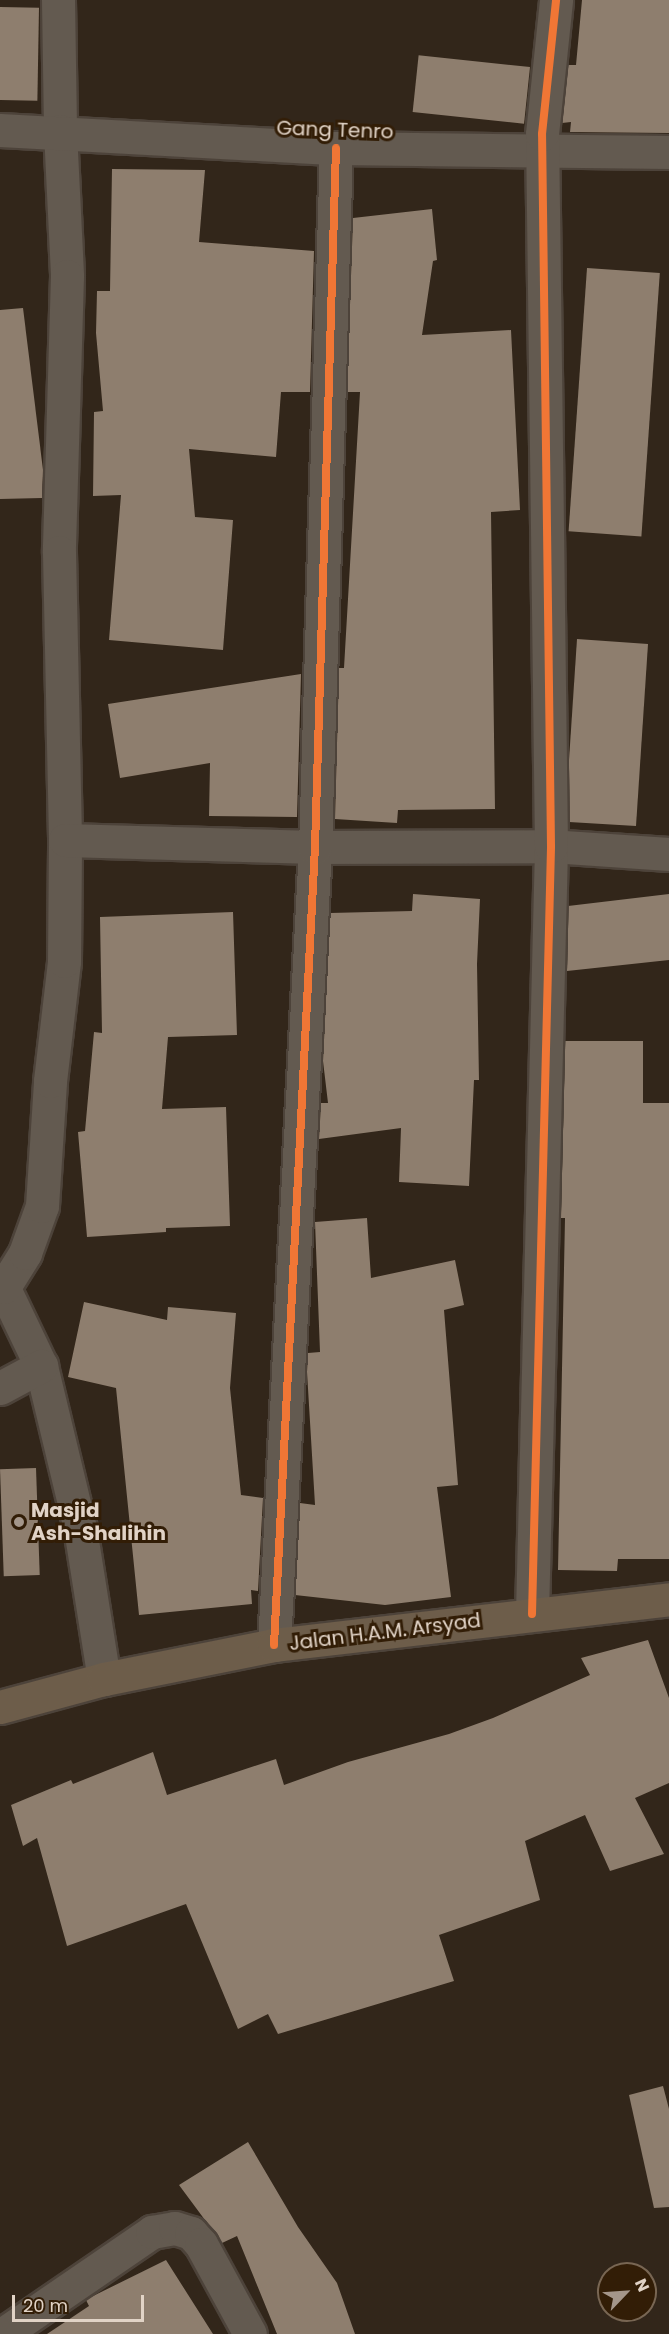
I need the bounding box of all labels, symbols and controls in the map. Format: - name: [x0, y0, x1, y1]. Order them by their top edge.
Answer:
- street label: Gang Tenro: [276, 116, 394, 144]
- place label: Masjid Ash-Shalihin: [31, 1498, 166, 1545]
- marker: Masjid Ash-Shalihin: [12, 1515, 26, 1529]
- street label: Jalan H.A.M. Arsyad: [288, 1608, 482, 1656]
- north arrow: [597, 2262, 657, 2322]
- text: N: [629, 2275, 655, 2295]
- scale bar: [15, 2283, 147, 2321]
- text: 20 m: [23, 2293, 68, 2318]

